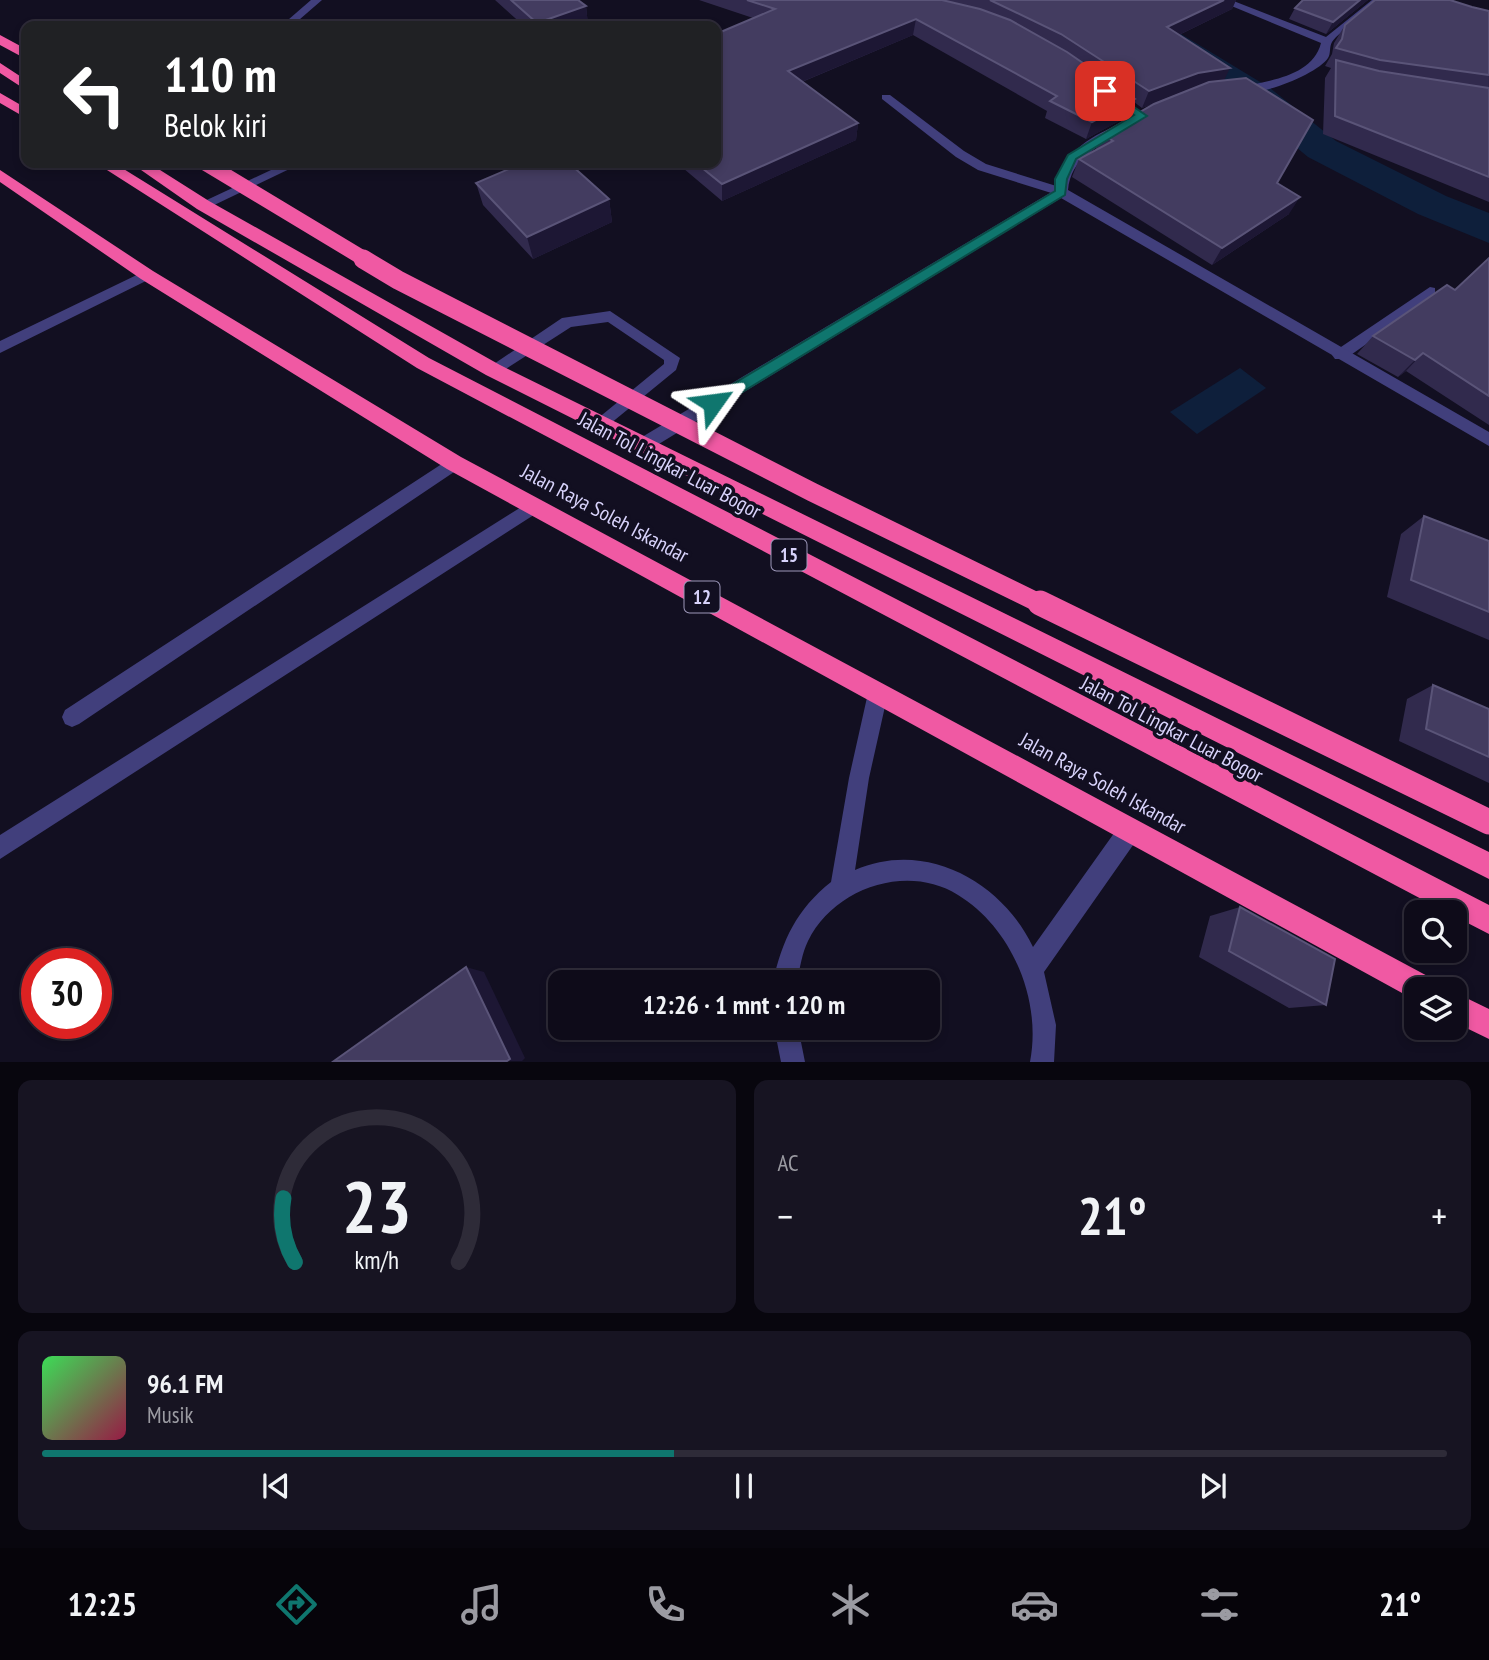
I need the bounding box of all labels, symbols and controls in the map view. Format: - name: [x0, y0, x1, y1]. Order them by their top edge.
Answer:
- text: 110 m: [164, 42, 277, 106]
- icon: left: [49, 49, 140, 140]
- pin: [1075, 61, 1135, 121]
- icon: arrive: [1086, 72, 1124, 110]
- text: Belok kiri: [164, 104, 267, 146]
- position arrow: [676, 366, 750, 440]
- street label: Jalan Tol Lingkar Luar Bogor: [573, 405, 766, 525]
- street label: Jalan Raya Soleh Iskandar: [516, 457, 694, 569]
- road number: 15: [772, 540, 806, 570]
- road number: 12: [684, 582, 720, 612]
- street label: Jalan Tol Lingkar Luar Bogor: [1075, 669, 1268, 789]
- street label: Jalan Raya Soleh Iskandar: [1014, 726, 1191, 840]
- map controls: [1404, 900, 1467, 1040]
- button: search: [1404, 900, 1467, 963]
- speed limit sign: 30: [21, 948, 112, 1039]
- button: layers: [1404, 977, 1467, 1040]
- text: 12:26 · 1 mnt · 120 m: [643, 988, 845, 1021]
- text: AC: [778, 1148, 798, 1177]
- text: 23: [342, 1159, 412, 1253]
- text: 21°: [1078, 1182, 1147, 1249]
- text: −: [778, 1191, 793, 1240]
- text: +: [1431, 1191, 1447, 1240]
- text: km/h: [355, 1244, 399, 1276]
- text: 96.1 FM: [147, 1367, 223, 1400]
- text: Musik: [147, 1400, 193, 1429]
- icon: previous: [257, 1467, 295, 1505]
- icon: pause: [725, 1467, 763, 1505]
- icon: next: [1194, 1467, 1232, 1505]
- icon: directions: [272, 1580, 321, 1629]
- icon: music: [457, 1580, 506, 1629]
- icon: phone: [641, 1580, 690, 1629]
- icon: climate: [826, 1580, 875, 1629]
- icon: car: [1010, 1580, 1059, 1629]
- icon: filters: [1195, 1580, 1244, 1629]
- text: 12:25: [68, 1583, 137, 1625]
- text: 21°: [1379, 1583, 1421, 1625]

